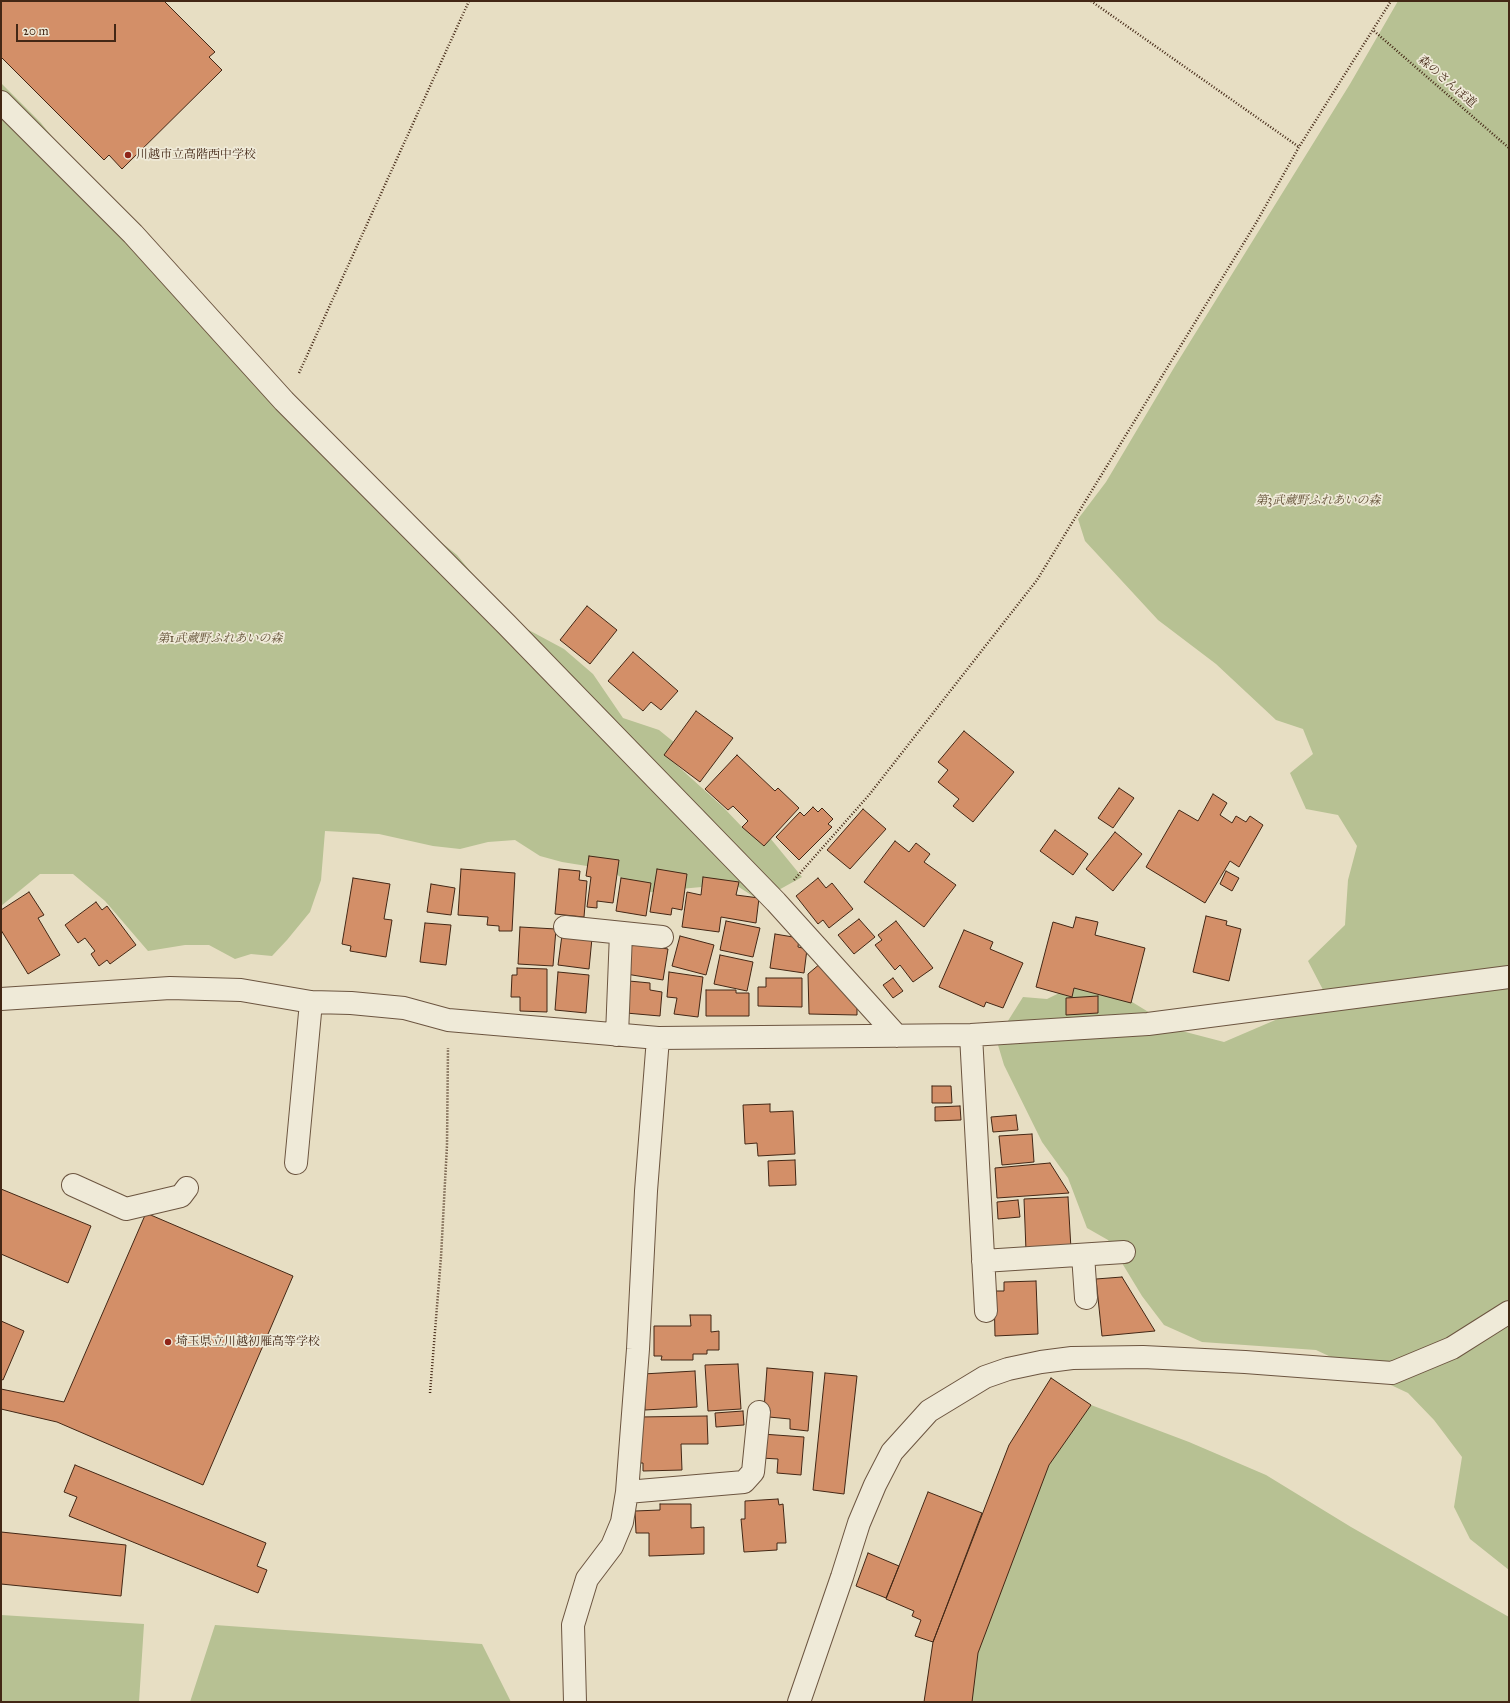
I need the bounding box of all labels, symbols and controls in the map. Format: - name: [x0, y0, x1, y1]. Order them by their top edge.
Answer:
- scale bar: [18, 16, 118, 42]
- text: 20 m: [23, 24, 49, 38]
- street label: 森のさんぽ道: [1415, 53, 1479, 111]
- place label: 川越市立高階西中学校: [136, 148, 256, 162]
- marker: 川越市立高階西中学校: [123, 150, 133, 160]
- park label: 第3武蔵野ふれあいの森: [1256, 494, 1380, 508]
- park label: 第1武蔵野ふれあいの森: [158, 632, 282, 646]
- place label: 埼玉県立川越初雁高等学校: [176, 1335, 320, 1349]
- marker: 埼玉県立川越初雁高等学校: [163, 1337, 173, 1347]

